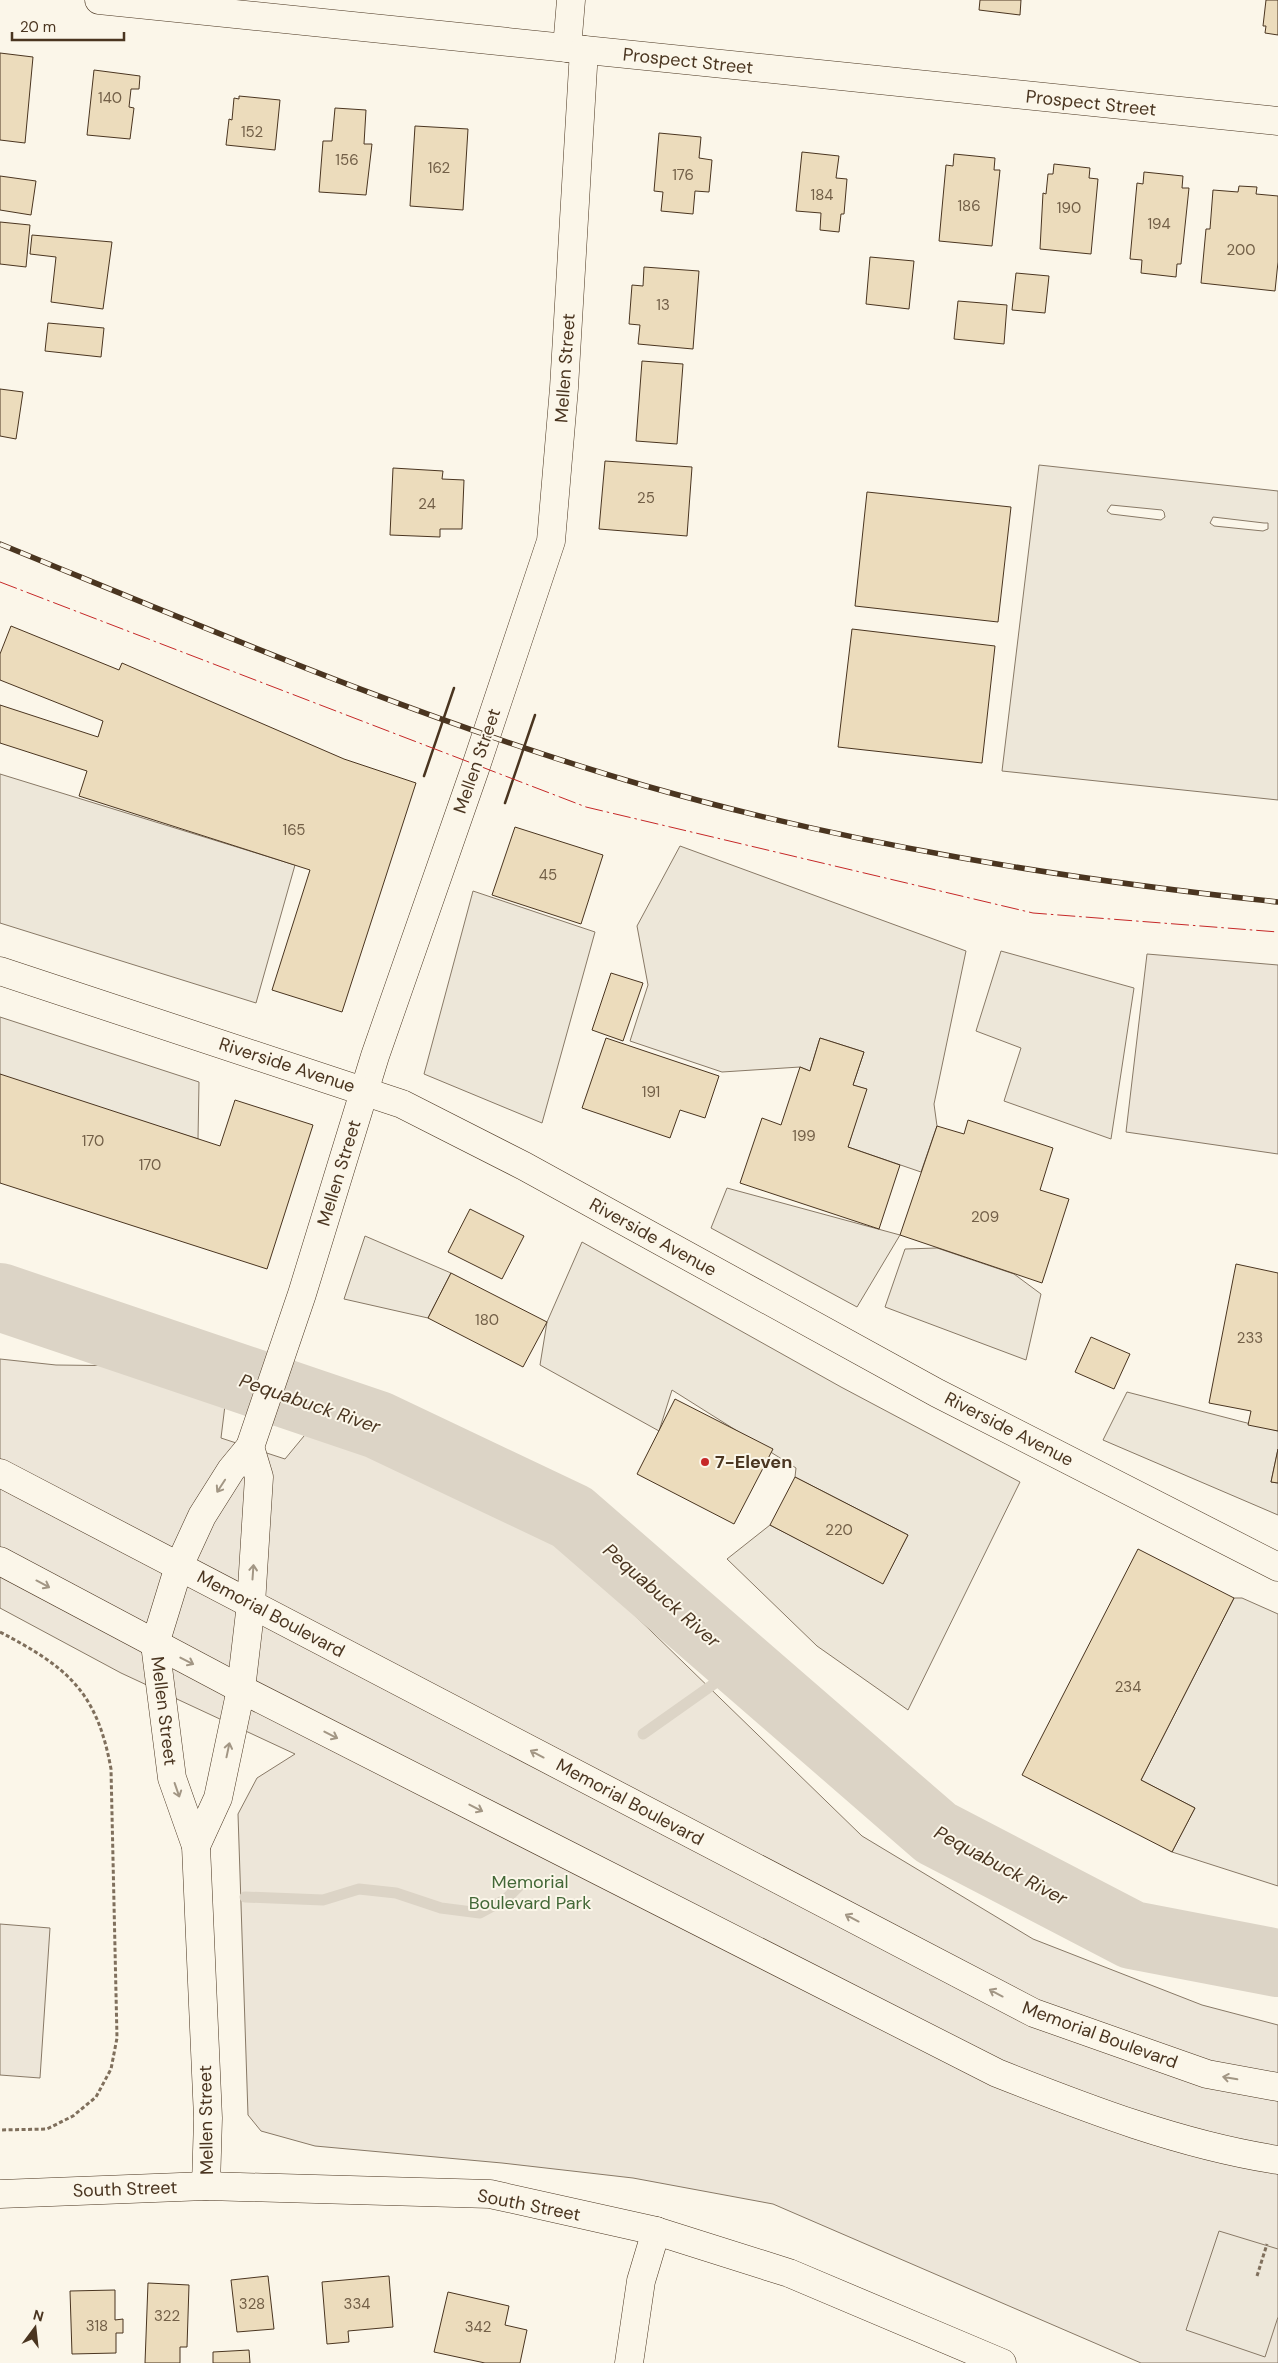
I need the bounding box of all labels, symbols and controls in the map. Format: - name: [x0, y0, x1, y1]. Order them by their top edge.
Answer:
- scale bar: [12, 10, 125, 42]
- text: 20 m: [20, 17, 56, 37]
- street label: Prospect Street: [622, 42, 754, 80]
- street label: Prospect Street: [1025, 84, 1157, 122]
- house number: 140: [98, 88, 122, 108]
- house number: 152: [241, 122, 263, 142]
- house number: 156: [335, 150, 359, 170]
- house number: 162: [428, 158, 450, 178]
- house number: 176: [672, 165, 694, 185]
- house number: 184: [811, 185, 833, 205]
- house number: 186: [957, 196, 981, 216]
- house number: 190: [1057, 198, 1081, 218]
- house number: 194: [1147, 214, 1171, 234]
- house number: 200: [1226, 240, 1256, 260]
- house number: 13: [656, 295, 670, 315]
- street label: Mellen Street: [549, 312, 581, 424]
- house number: 25: [637, 488, 655, 508]
- house number: 24: [418, 494, 436, 514]
- street label: Mellen Street: [448, 705, 506, 817]
- house number: 165: [283, 820, 305, 840]
- house number: 45: [539, 865, 557, 885]
- street label: Riverside Avenue: [216, 1032, 358, 1098]
- house number: 191: [642, 1082, 660, 1102]
- street label: Mellen Street: [311, 1117, 367, 1229]
- house number: 199: [792, 1126, 816, 1146]
- house number: 170: [82, 1131, 104, 1151]
- house number: 170: [139, 1155, 161, 1175]
- street label: Riverside Avenue: [585, 1192, 721, 1282]
- house number: 209: [971, 1207, 999, 1227]
- house number: 180: [475, 1310, 499, 1330]
- house number: 233: [1237, 1328, 1263, 1348]
- water label: Pequabuck River: [236, 1368, 384, 1440]
- street label: Riverside Avenue: [940, 1386, 1078, 1472]
- place label: 7-Eleven: [715, 1450, 792, 1474]
- marker: 7-Eleven: [699, 1456, 711, 1468]
- one-way arrow: [215, 1479, 226, 1493]
- house number: 220: [825, 1520, 853, 1540]
- water label: Pequabuck River: [598, 1538, 726, 1654]
- one-way arrow: [248, 1564, 258, 1580]
- street label: Memorial Boulevard: [193, 1565, 349, 1663]
- one-way arrow: [35, 1580, 50, 1590]
- street label: Mellen Street: [145, 1655, 183, 1767]
- one-way arrow: [179, 1656, 194, 1666]
- house number: 234: [1115, 1677, 1141, 1697]
- one-way arrow: [323, 1731, 338, 1740]
- one-way arrow: [224, 1743, 233, 1759]
- one-way arrow: [530, 1749, 545, 1758]
- street label: Memorial Boulevard: [552, 1753, 708, 1851]
- one-way arrow: [173, 1782, 182, 1797]
- one-way arrow: [468, 1804, 483, 1813]
- water label: Pequabuck River: [930, 1820, 1072, 1911]
- park label: Memorial Boulevard Park: [469, 1870, 591, 1915]
- one-way arrow: [844, 1913, 859, 1923]
- one-way arrow: [988, 1988, 1003, 1998]
- street label: Memorial Boulevard: [1019, 1996, 1181, 2074]
- street label: Mellen Street: [193, 2065, 219, 2175]
- one-way arrow: [1222, 2073, 1238, 2083]
- street label: South Street: [72, 2175, 178, 2203]
- street label: South Street: [475, 2183, 583, 2227]
- house number: 328: [239, 2294, 265, 2314]
- house number: 334: [344, 2294, 370, 2314]
- north arrow: [10, 2303, 60, 2353]
- text: N: [31, 2305, 46, 2325]
- house number: 322: [154, 2306, 180, 2326]
- house number: 318: [86, 2316, 108, 2336]
- house number: 342: [465, 2317, 491, 2337]

